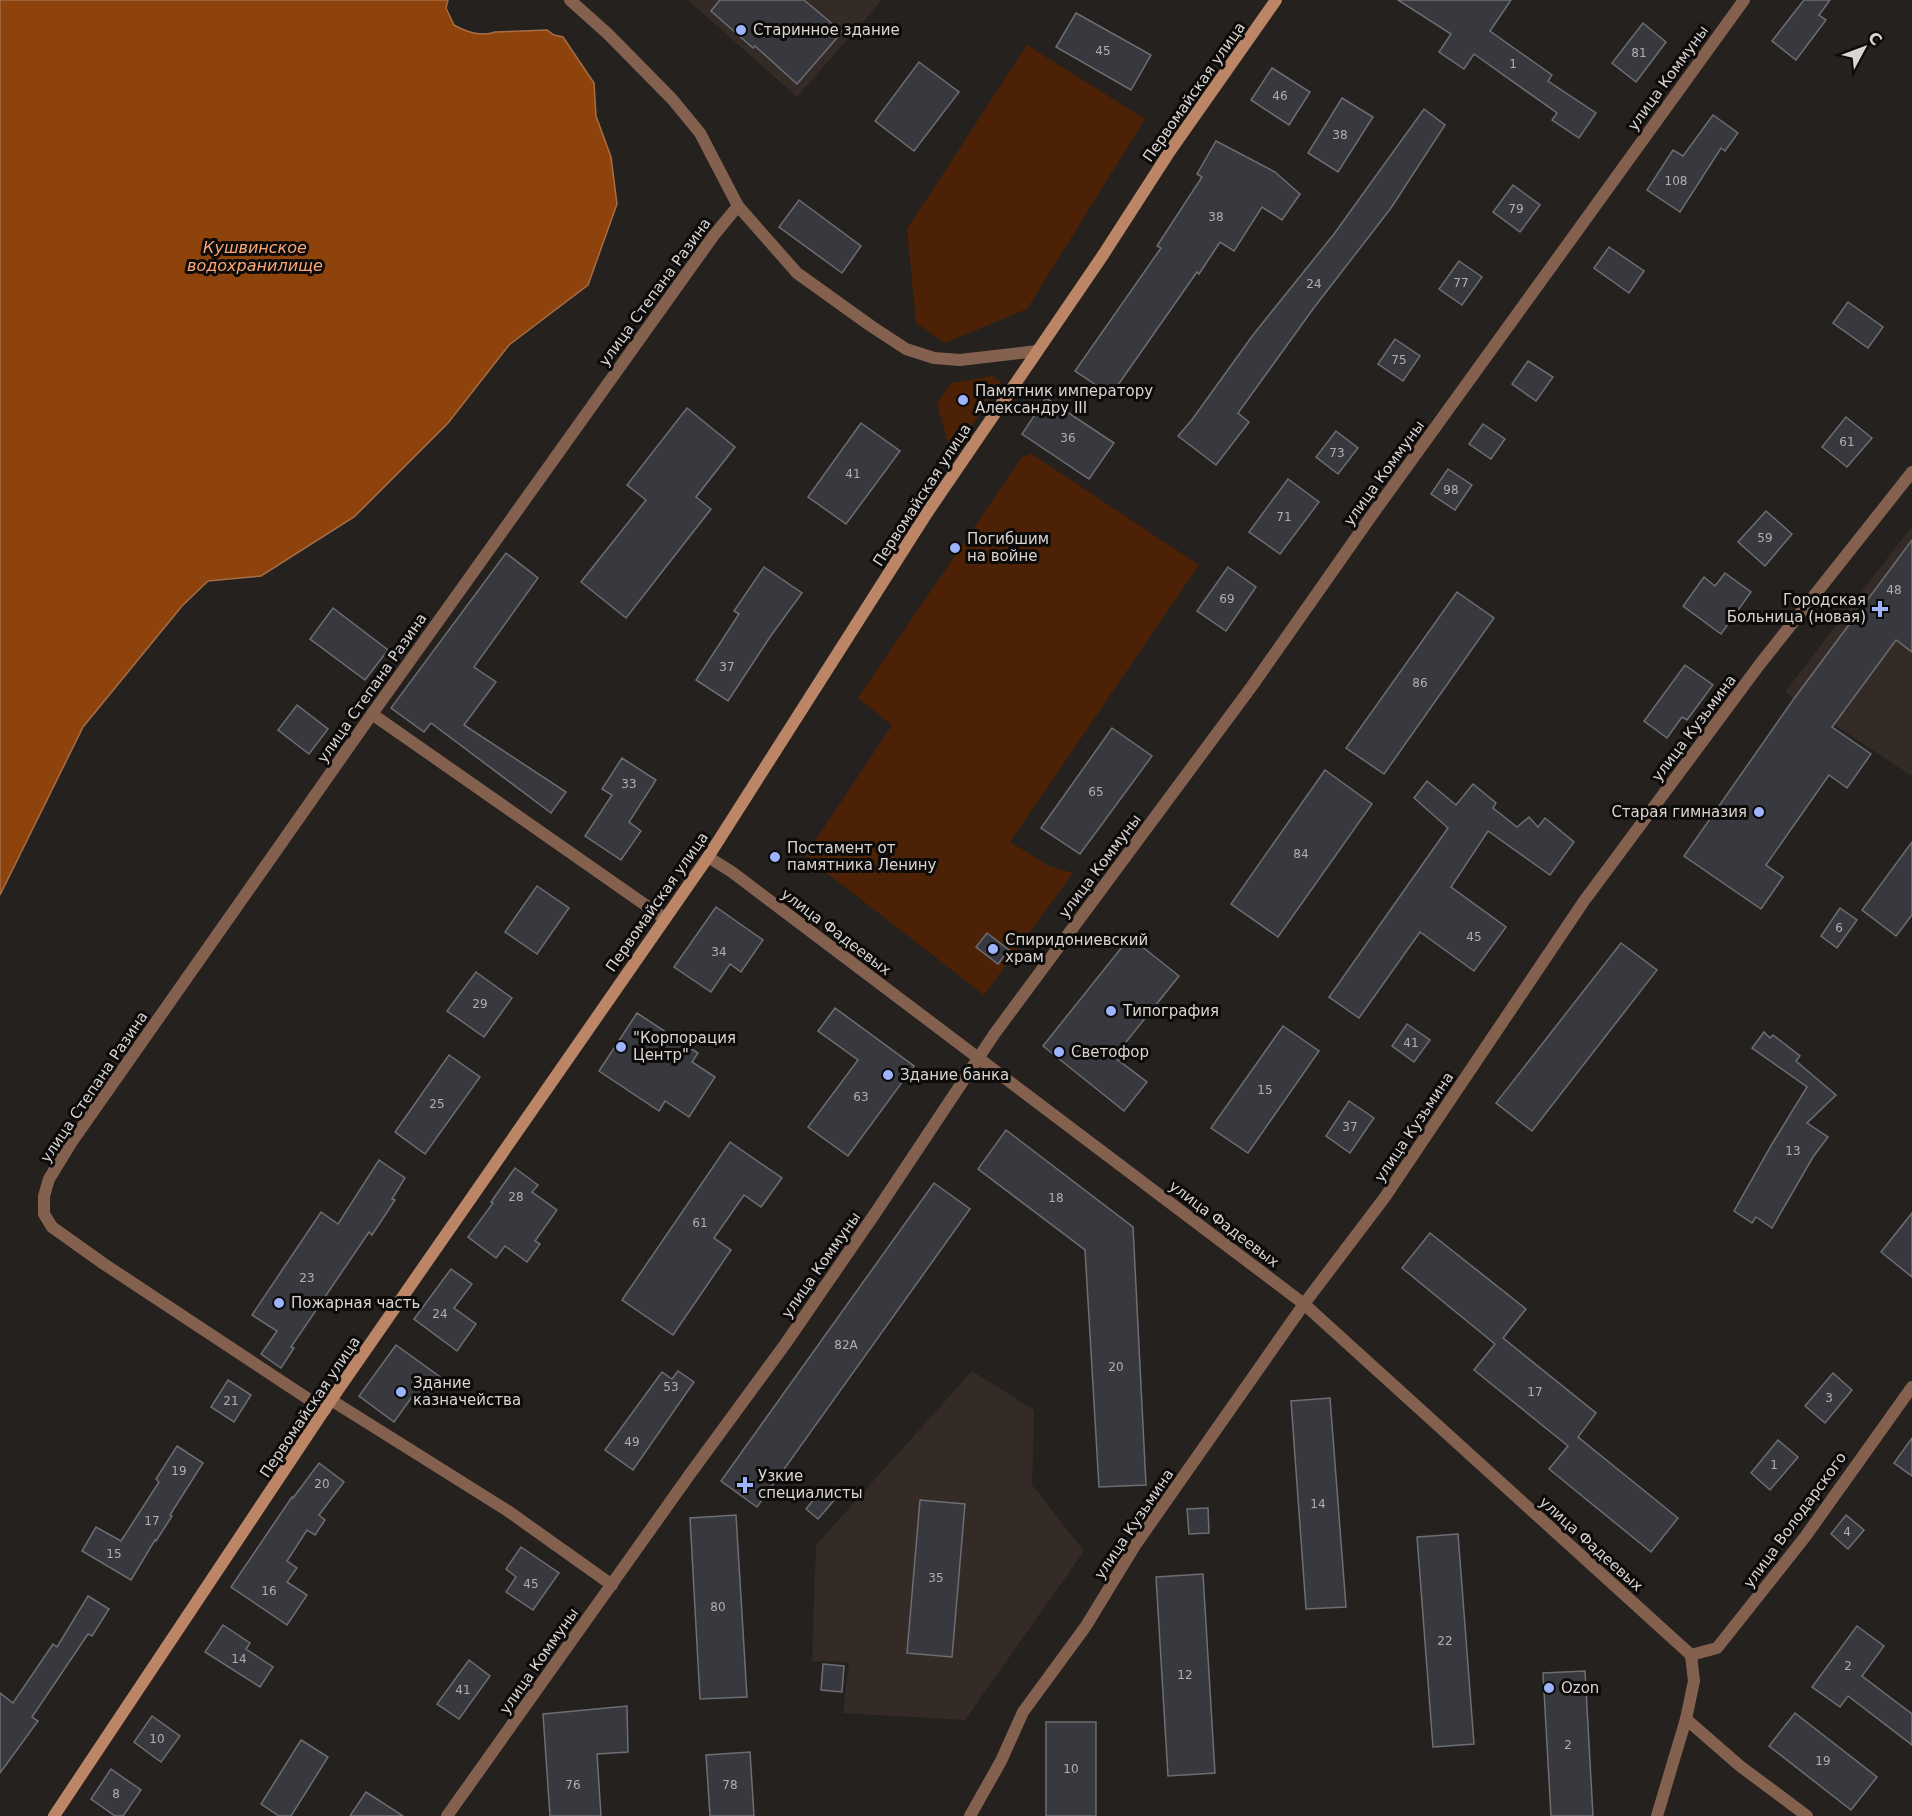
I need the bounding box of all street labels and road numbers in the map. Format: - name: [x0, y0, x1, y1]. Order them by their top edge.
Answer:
- street label: Первомайская улица: [1139, 19, 1249, 165]
- street label: улица Коммуны: [1624, 22, 1712, 134]
- street label: улица Степана Разина: [595, 214, 715, 370]
- street label: улица Коммуны: [1340, 417, 1428, 529]
- street label: Первомайская улица: [869, 420, 975, 570]
- street label: улица Степана Разина: [313, 610, 431, 766]
- street label: улица Кузьмина: [1648, 671, 1740, 785]
- street label: улица Коммуны: [1055, 811, 1145, 921]
- street label: Первомайская улица: [602, 829, 712, 975]
- street label: улица Фадеевых: [778, 885, 895, 979]
- street label: улица Степана Разина: [37, 1008, 151, 1166]
- street label: улица Кузьмина: [1371, 1069, 1457, 1185]
- street label: улица Фадеевых: [1166, 1177, 1283, 1271]
- street label: улица Коммуны: [778, 1208, 864, 1322]
- street label: Первомайская улица: [256, 1333, 364, 1481]
- street label: улица Володарского: [1740, 1449, 1850, 1591]
- street label: улица Кузьмина: [1091, 1466, 1177, 1582]
- street label: улица Фадеевых: [1536, 1493, 1646, 1595]
- street label: улица Коммуны: [496, 1604, 582, 1718]

